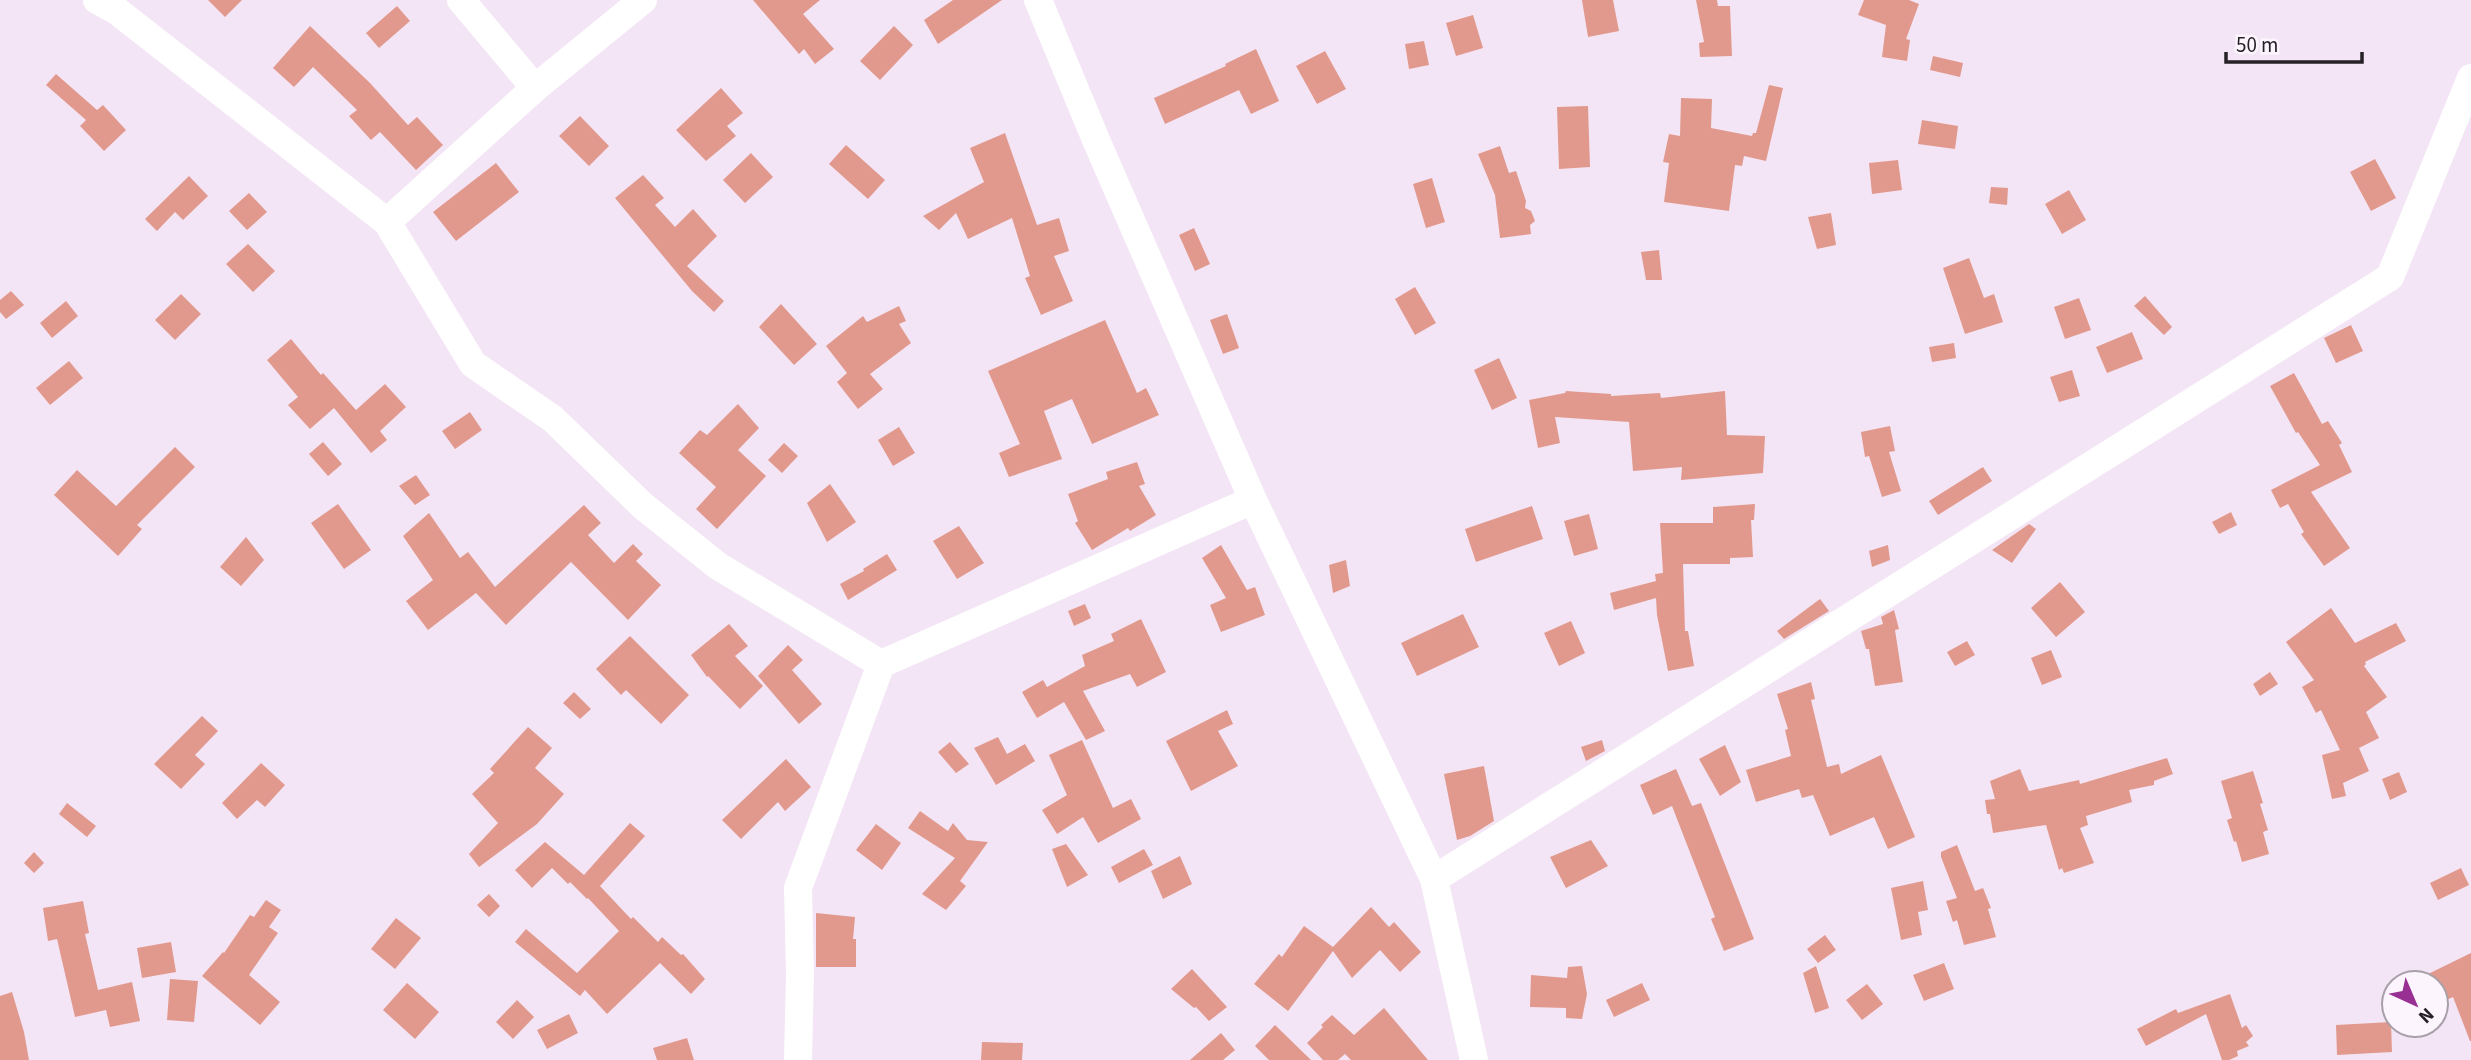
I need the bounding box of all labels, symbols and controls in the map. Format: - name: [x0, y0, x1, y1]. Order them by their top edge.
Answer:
- scale bar: [2226, 21, 2362, 65]
- text: 50 m: [2236, 30, 2278, 60]
- north arrow: [2380, 969, 2450, 1039]
- text: N: [2412, 1001, 2440, 1029]

